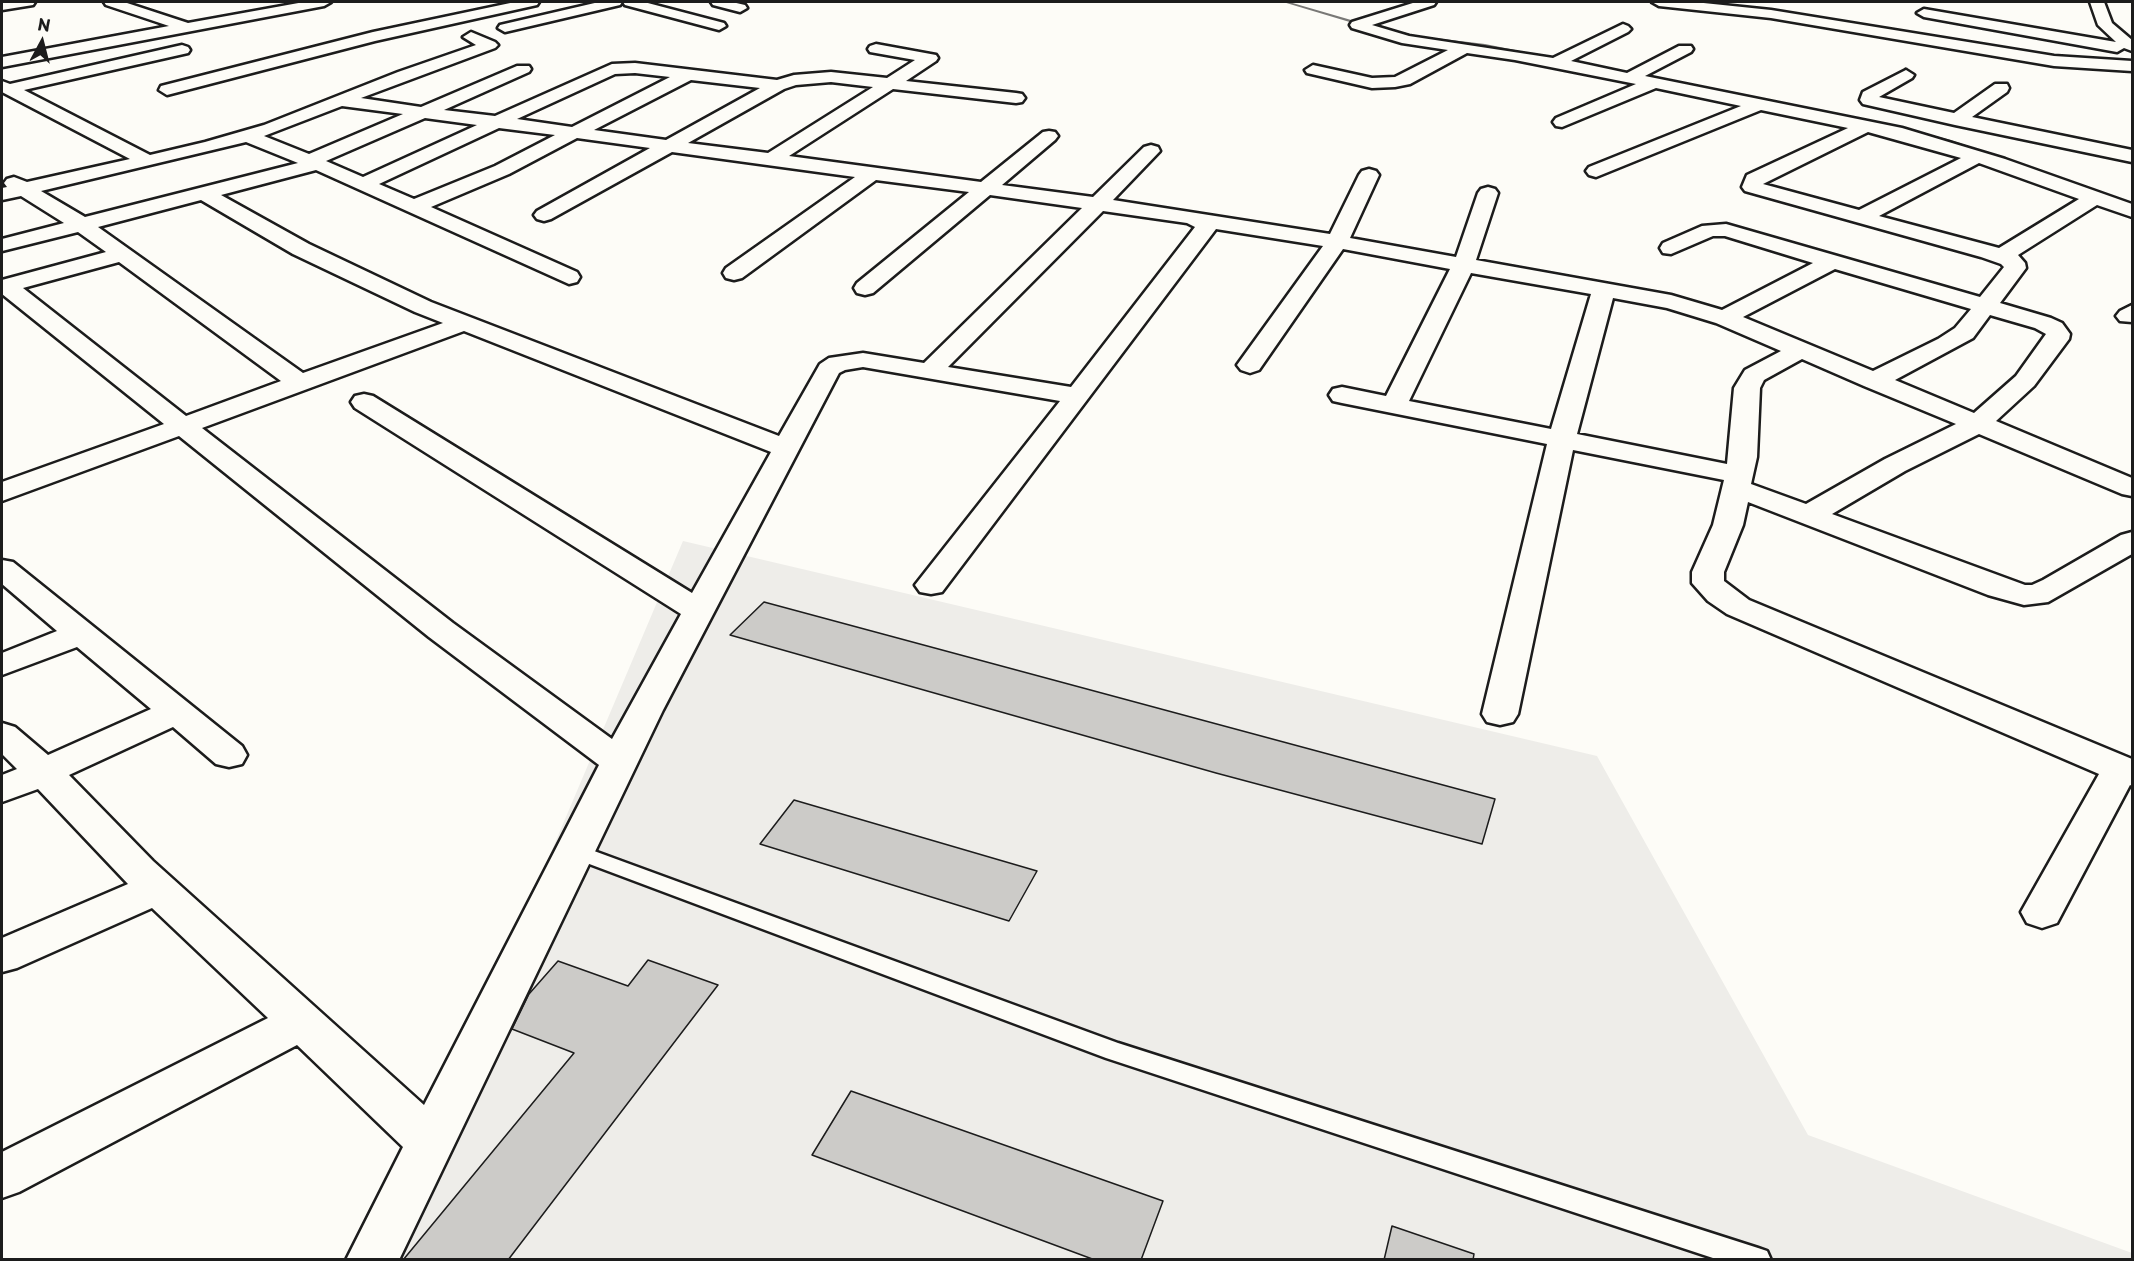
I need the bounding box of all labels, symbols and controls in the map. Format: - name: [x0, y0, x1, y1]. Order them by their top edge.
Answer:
- text: N: [36, 11, 52, 37]
- north arrow: [12, 12, 72, 72]

